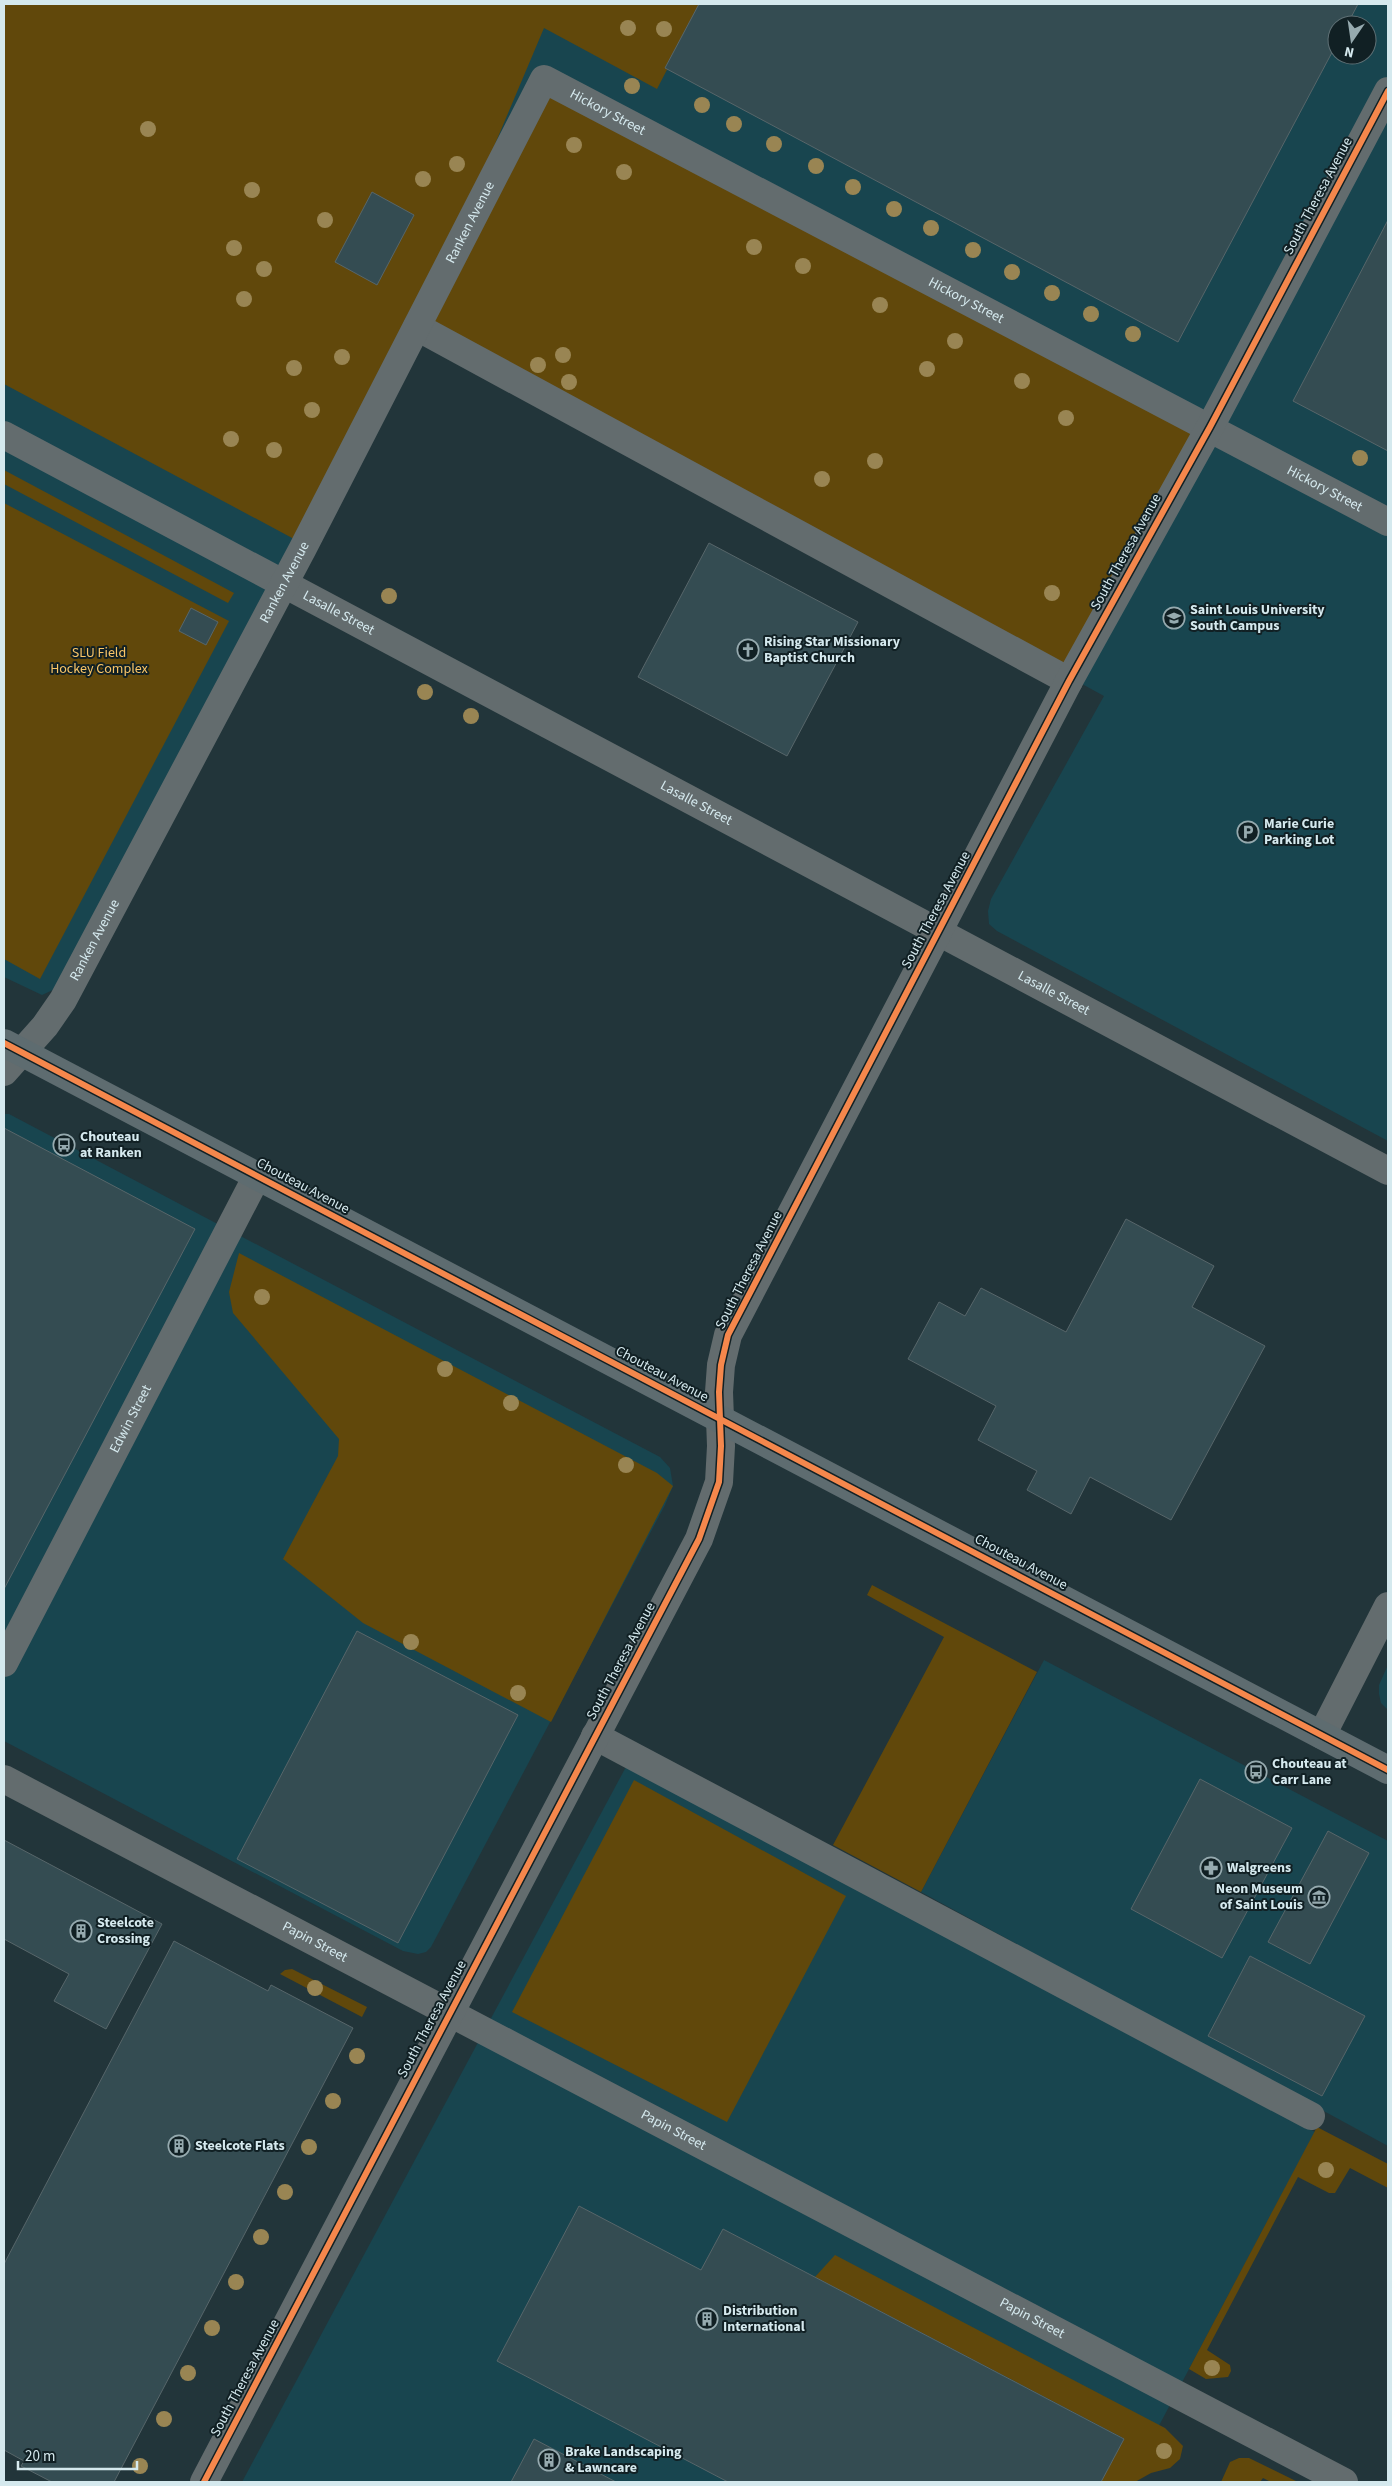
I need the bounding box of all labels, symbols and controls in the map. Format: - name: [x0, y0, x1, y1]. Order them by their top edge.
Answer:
- north arrow: [1327, 15, 1377, 65]
- text: N: [1343, 41, 1356, 62]
- street label: Hickory Street: [566, 84, 649, 141]
- street label: South Theresa Avenue: [1279, 134, 1357, 258]
- street label: Ranken Avenue: [441, 178, 500, 267]
- street label: Hickory Street: [925, 272, 1008, 329]
- street label: Hickory Street: [1283, 461, 1366, 517]
- street label: South Theresa Avenue: [1086, 490, 1166, 614]
- street label: Ranken Avenue: [255, 538, 315, 627]
- street label: Lasalle Street: [299, 586, 378, 640]
- place label: Saint Louis University South Campus: [1190, 600, 1325, 636]
- school or university icon: Saint Louis University South Campus: [1162, 606, 1186, 630]
- place label: Rising Star Missionary Baptist Church: [764, 632, 901, 668]
- church icon: Rising Star Missionary Baptist Church: [736, 638, 760, 662]
- park label: SLU Field Hockey Complex: [50, 643, 149, 679]
- street label: Lasalle Street: [657, 776, 736, 831]
- place label: Marie Curie Parking Lot: [1264, 814, 1335, 850]
- parking icon: Marie Curie Parking Lot: [1236, 820, 1260, 844]
- street label: South Theresa Avenue: [897, 848, 975, 972]
- street label: Ranken Avenue: [65, 896, 125, 985]
- street label: Lasalle Street: [1014, 966, 1094, 1021]
- place label: Chouteau at Ranken: [80, 1127, 142, 1163]
- bus stop icon: Chouteau at Ranken: [52, 1133, 76, 1157]
- street label: Chouteau Avenue: [253, 1153, 353, 1219]
- street label: South Theresa Avenue: [710, 1207, 788, 1333]
- street label: Chouteau Avenue: [612, 1341, 712, 1407]
- street label: Edwin Street: [105, 1381, 157, 1456]
- street label: Chouteau Avenue: [971, 1529, 1071, 1595]
- street label: South Theresa Avenue: [582, 1599, 660, 1723]
- place label: Chouteau at Carr Lane: [1272, 1754, 1347, 1790]
- bus stop icon: Chouteau at Carr Lane: [1244, 1760, 1268, 1784]
- pharmacy icon: Walgreens: [1199, 1856, 1223, 1880]
- place label: Walgreens: [1227, 1858, 1291, 1878]
- place label: Neon Museum of Saint Louis: [1216, 1879, 1303, 1915]
- museum icon: Neon Museum of Saint Louis: [1307, 1885, 1331, 1909]
- place label: Steelcote Crossing: [97, 1913, 154, 1949]
- street label: Papin Street: [279, 1917, 351, 1968]
- building icon: Steelcote Crossing: [69, 1919, 93, 1943]
- street label: South Theresa Avenue: [393, 1957, 471, 2081]
- street label: Papin Street: [637, 2105, 710, 2156]
- building icon: Steelcote Flats: [167, 2134, 191, 2158]
- place label: Steelcote Flats: [195, 2136, 285, 2156]
- street label: Papin Street: [996, 2293, 1069, 2344]
- place label: Distribution International: [723, 2301, 805, 2337]
- building icon: Distribution International: [695, 2307, 719, 2331]
- street label: South Theresa Avenue: [206, 2316, 284, 2440]
- scale bar: [18, 2438, 136, 2470]
- place label: Brake Landscaping & Lawncare: [565, 2442, 682, 2478]
- text: 20 m: [25, 2446, 55, 2467]
- building icon: Brake Landscaping & Lawncare: [537, 2448, 561, 2472]

